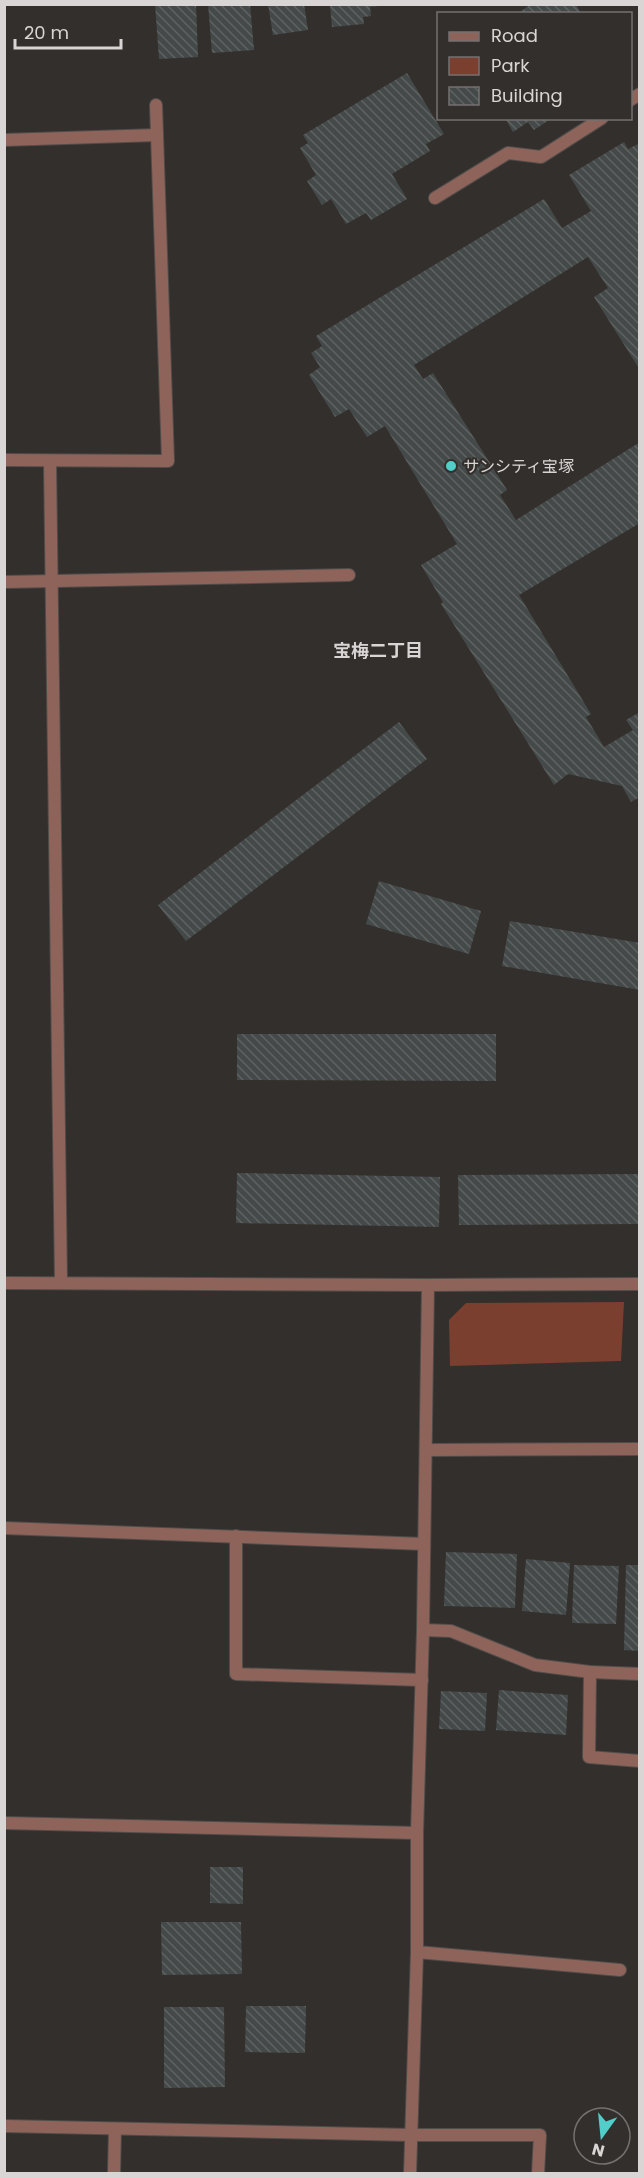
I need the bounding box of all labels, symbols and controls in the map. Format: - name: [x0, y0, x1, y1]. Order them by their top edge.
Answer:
- scale bar: [15, 12, 122, 50]
- legend: [437, 12, 632, 120]
- text: 20 m: [24, 20, 69, 45]
- text: Road: [491, 23, 538, 48]
- text: Park: [491, 53, 530, 78]
- text: Building: [491, 83, 563, 108]
- place label: サンシティ宝塚: [463, 455, 574, 478]
- marker: サンシティ宝塚: [444, 459, 458, 473]
- district label: 宝梅二丁目: [333, 638, 423, 663]
- north arrow: [572, 2106, 632, 2166]
- text: N: [589, 2137, 607, 2163]

